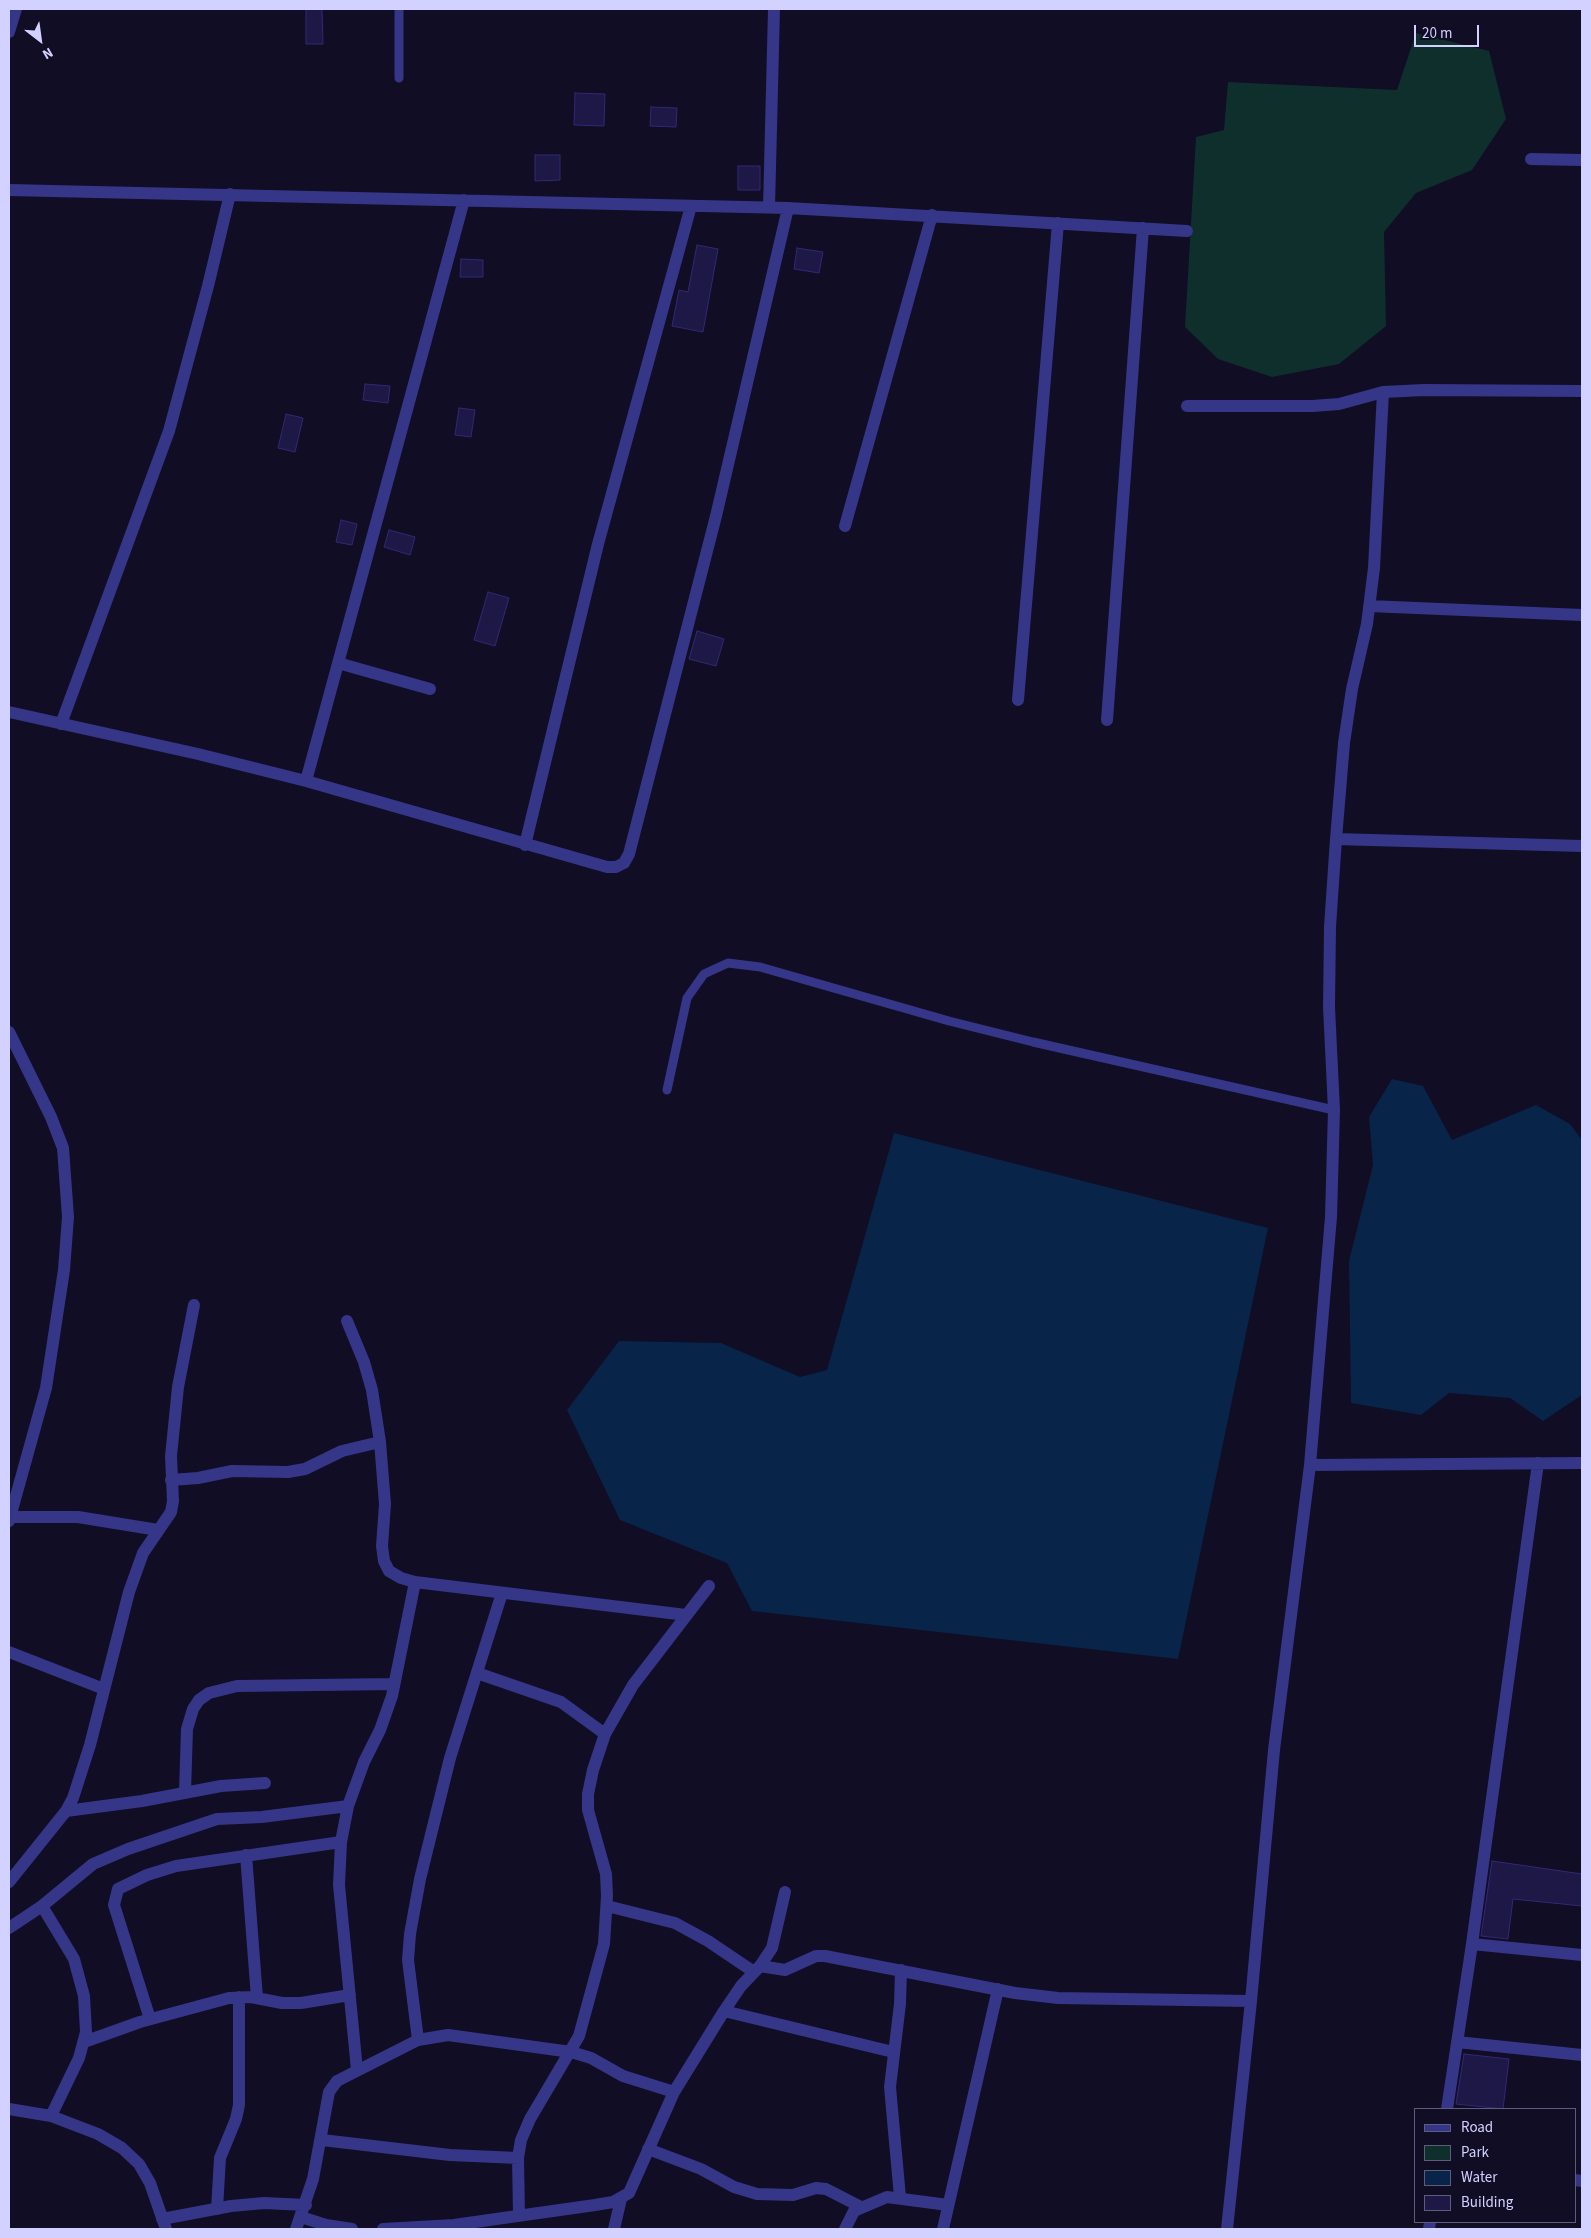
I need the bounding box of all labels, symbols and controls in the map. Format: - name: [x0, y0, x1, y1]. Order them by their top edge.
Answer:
- north arrow: [15, 15, 65, 65]
- scale bar: [1416, 15, 1481, 47]
- text: 20 m: [1422, 23, 1452, 44]
- text: N: [38, 42, 57, 64]
- legend: [1414, 2108, 1576, 2223]
- text: Road: [1461, 2117, 1493, 2138]
- text: Park: [1461, 2142, 1489, 2163]
- text: Water: [1461, 2167, 1497, 2188]
- text: Building: [1461, 2192, 1513, 2213]

